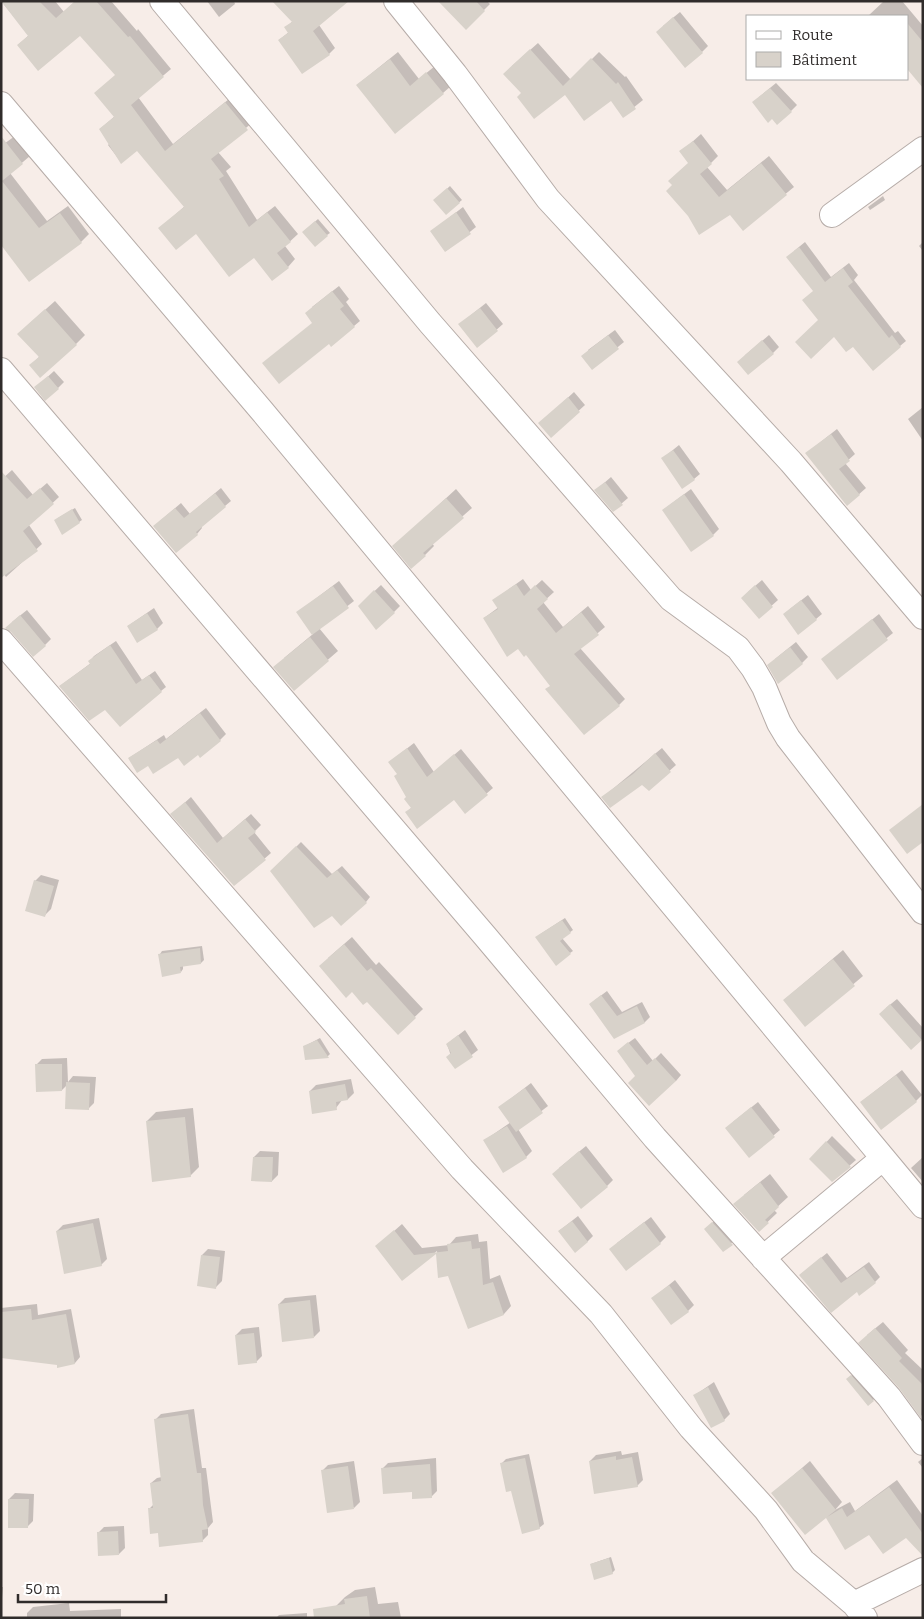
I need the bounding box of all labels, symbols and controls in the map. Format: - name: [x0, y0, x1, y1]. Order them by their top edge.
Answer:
- legend: [746, 15, 909, 80]
- text: Route: [792, 26, 833, 44]
- text: Bâtiment: [792, 51, 857, 69]
- scale bar: [18, 1572, 165, 1604]
- text: 50 m: [25, 1580, 61, 1598]

